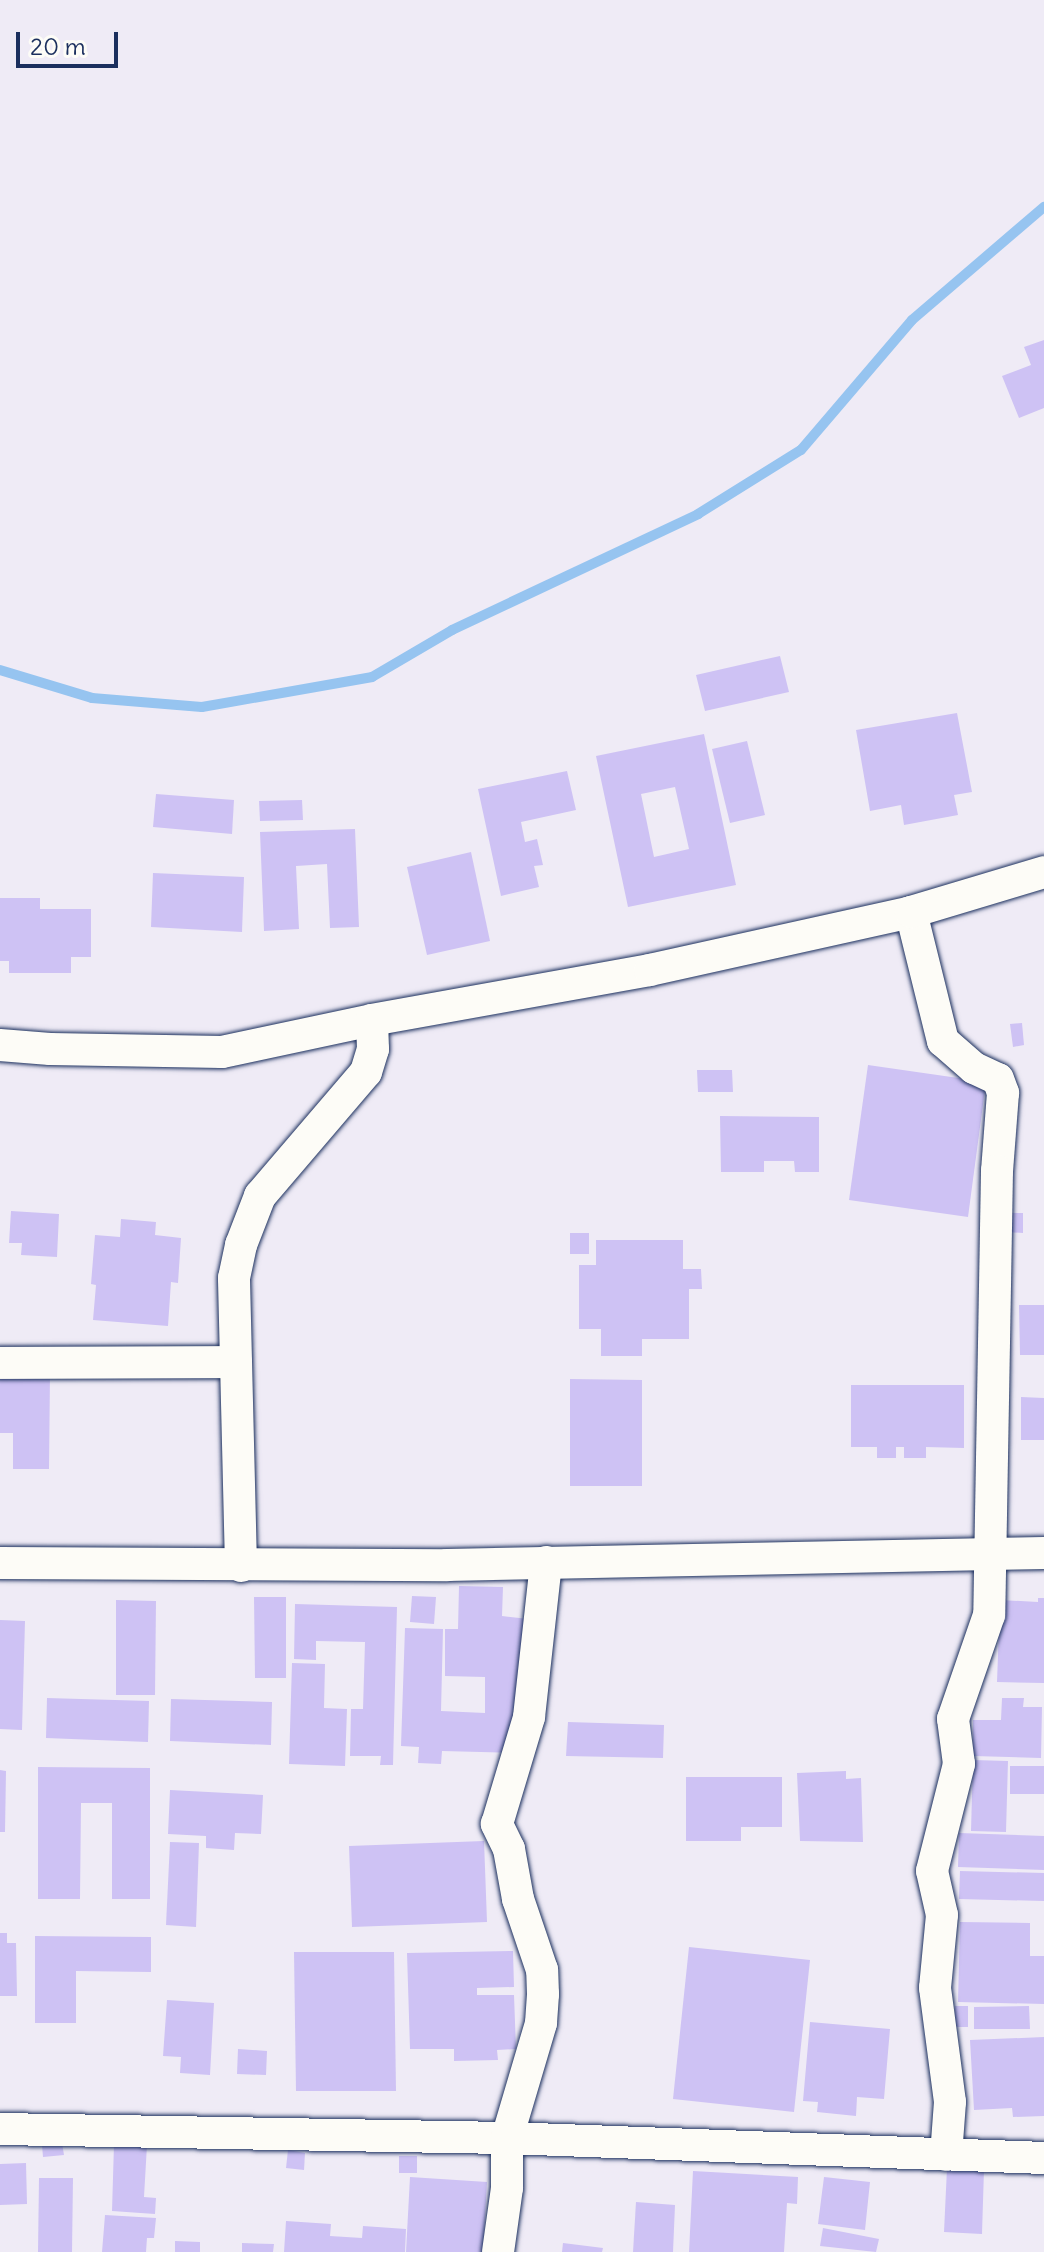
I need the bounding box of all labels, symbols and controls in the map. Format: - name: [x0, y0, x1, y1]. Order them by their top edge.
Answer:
- scale bar: [20, 16, 122, 66]
- text: 20 m: [30, 31, 86, 61]

